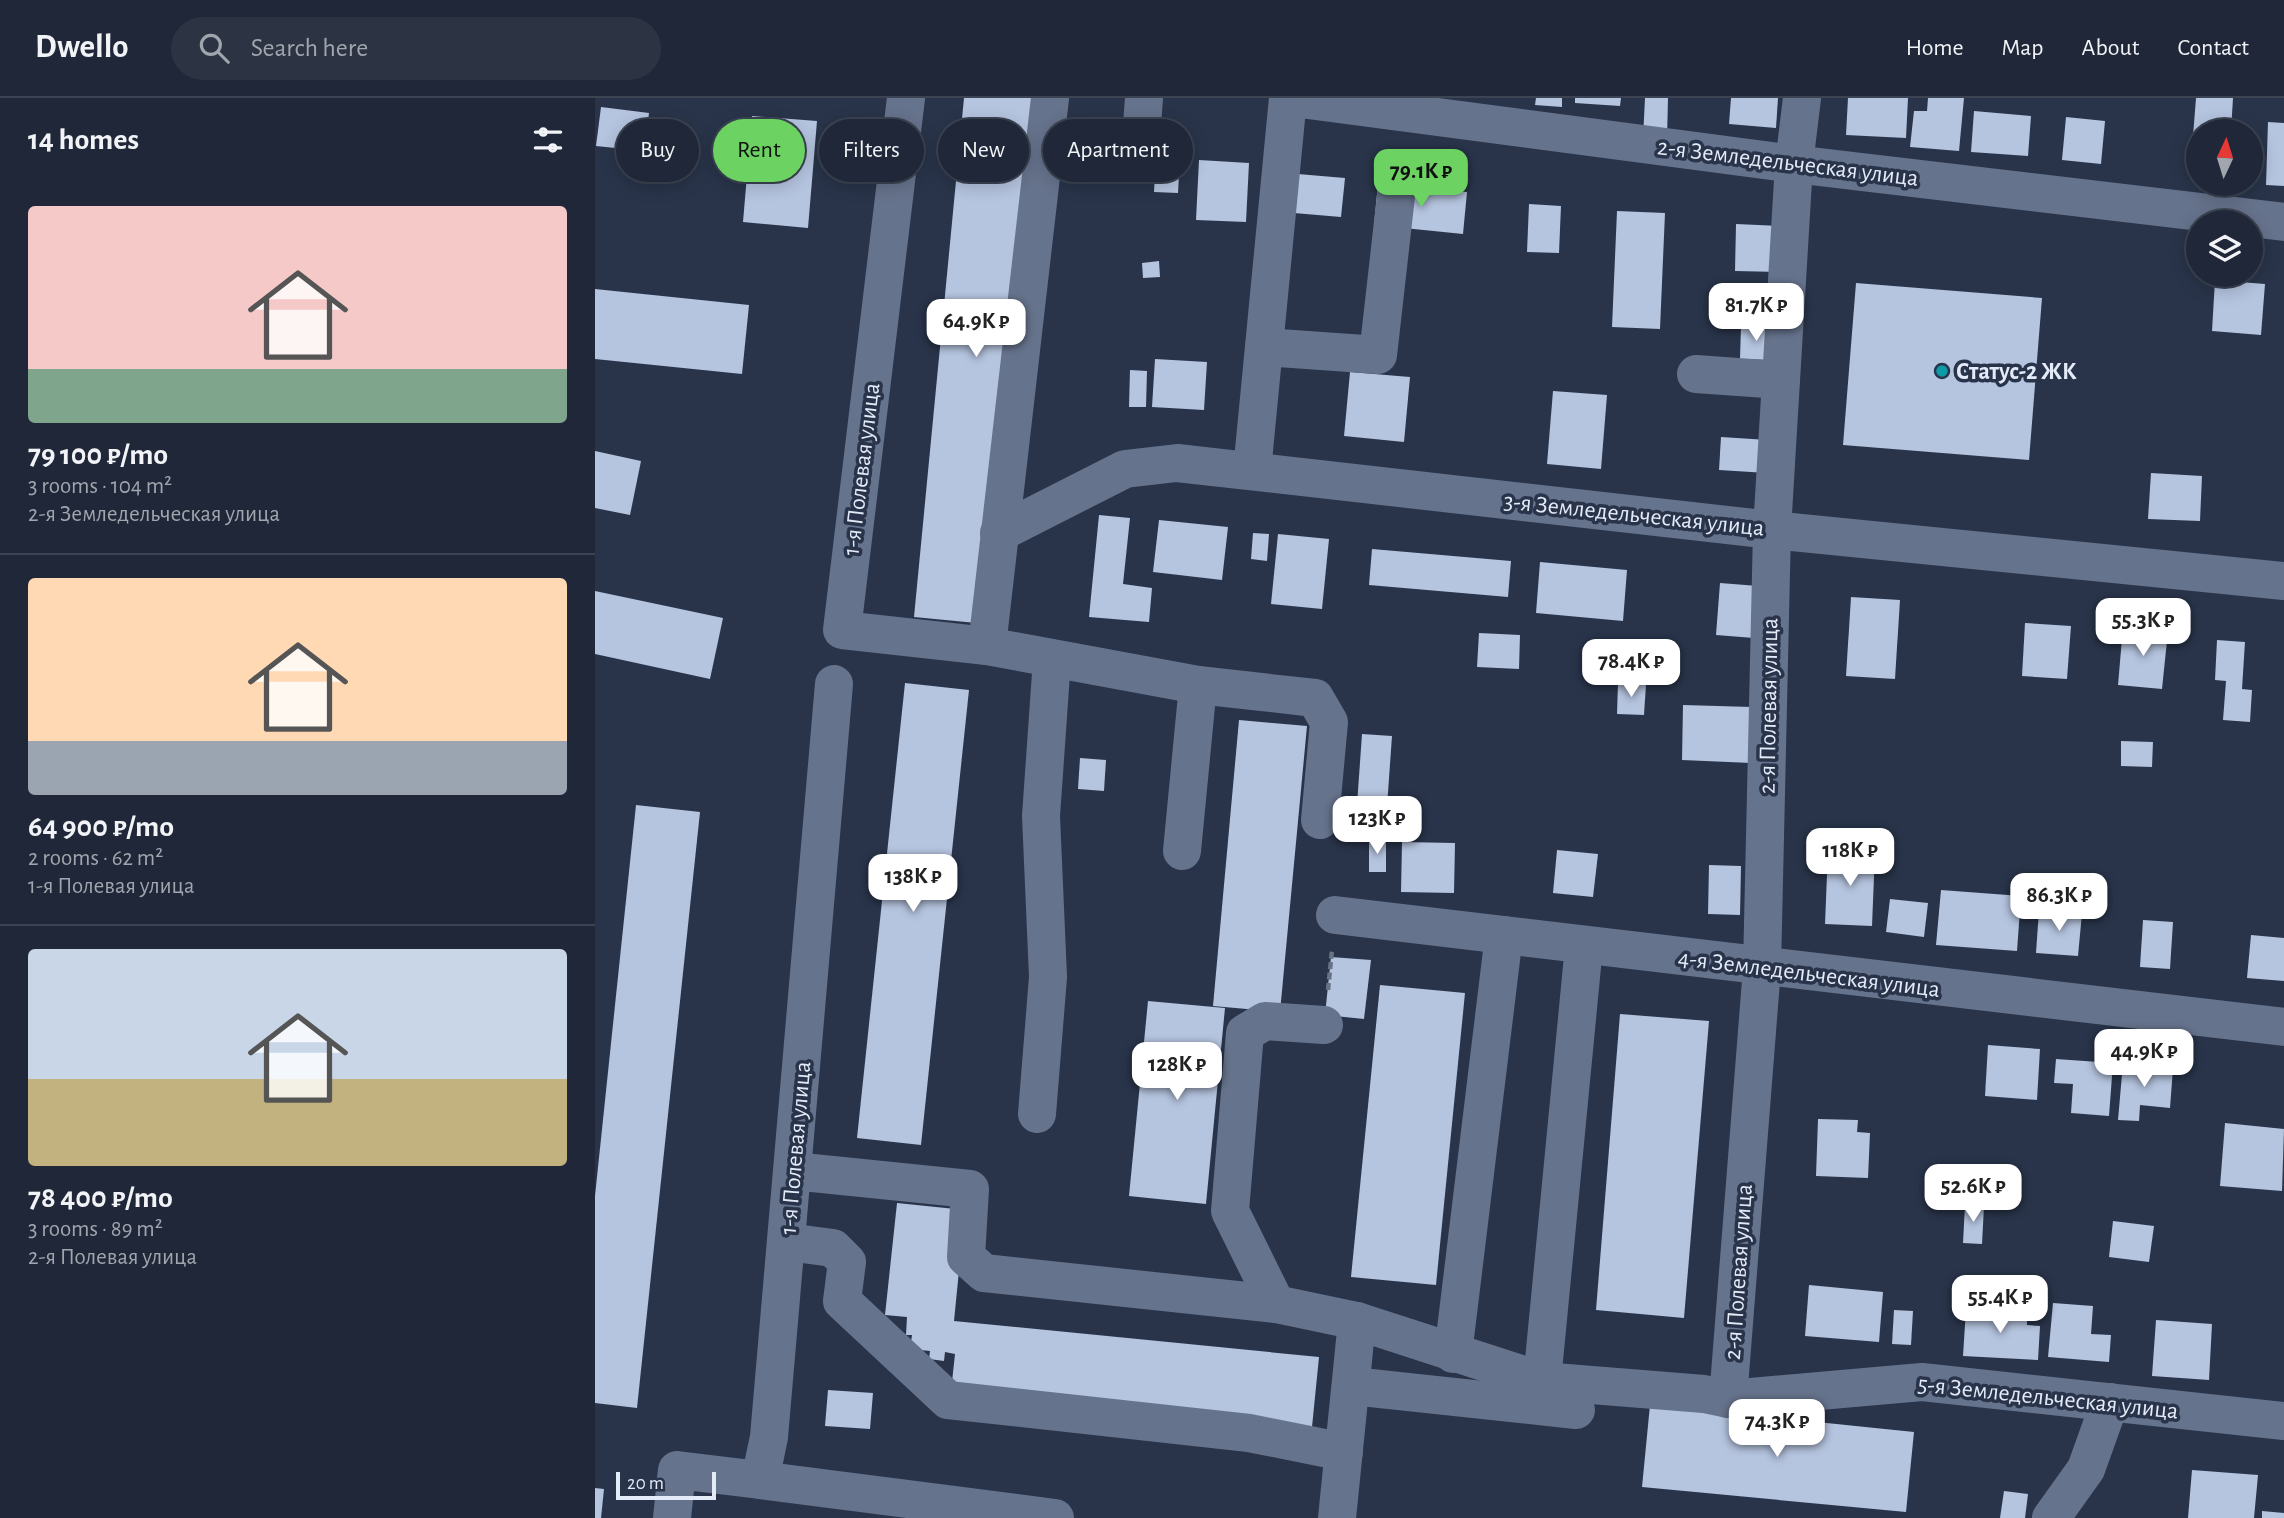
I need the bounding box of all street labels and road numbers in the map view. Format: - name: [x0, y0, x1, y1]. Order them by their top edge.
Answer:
- street label: 2-я Земледельческая улица: [1656, 135, 1920, 191]
- street label: 1-я Полевая улица: [839, 381, 884, 557]
- street label: 3-я Земледельческая улица: [1502, 489, 1765, 541]
- street label: 2-я Полевая улица: [1755, 618, 1783, 794]
- street label: 4-я Земледельческая улица: [1677, 946, 1941, 1002]
- street label: 1-я Полевая улица: [776, 1060, 816, 1236]
- street label: 2-я Полевая улица: [1721, 1183, 1757, 1361]
- street label: 5-я Земледельческая улица: [1916, 1372, 2179, 1424]

